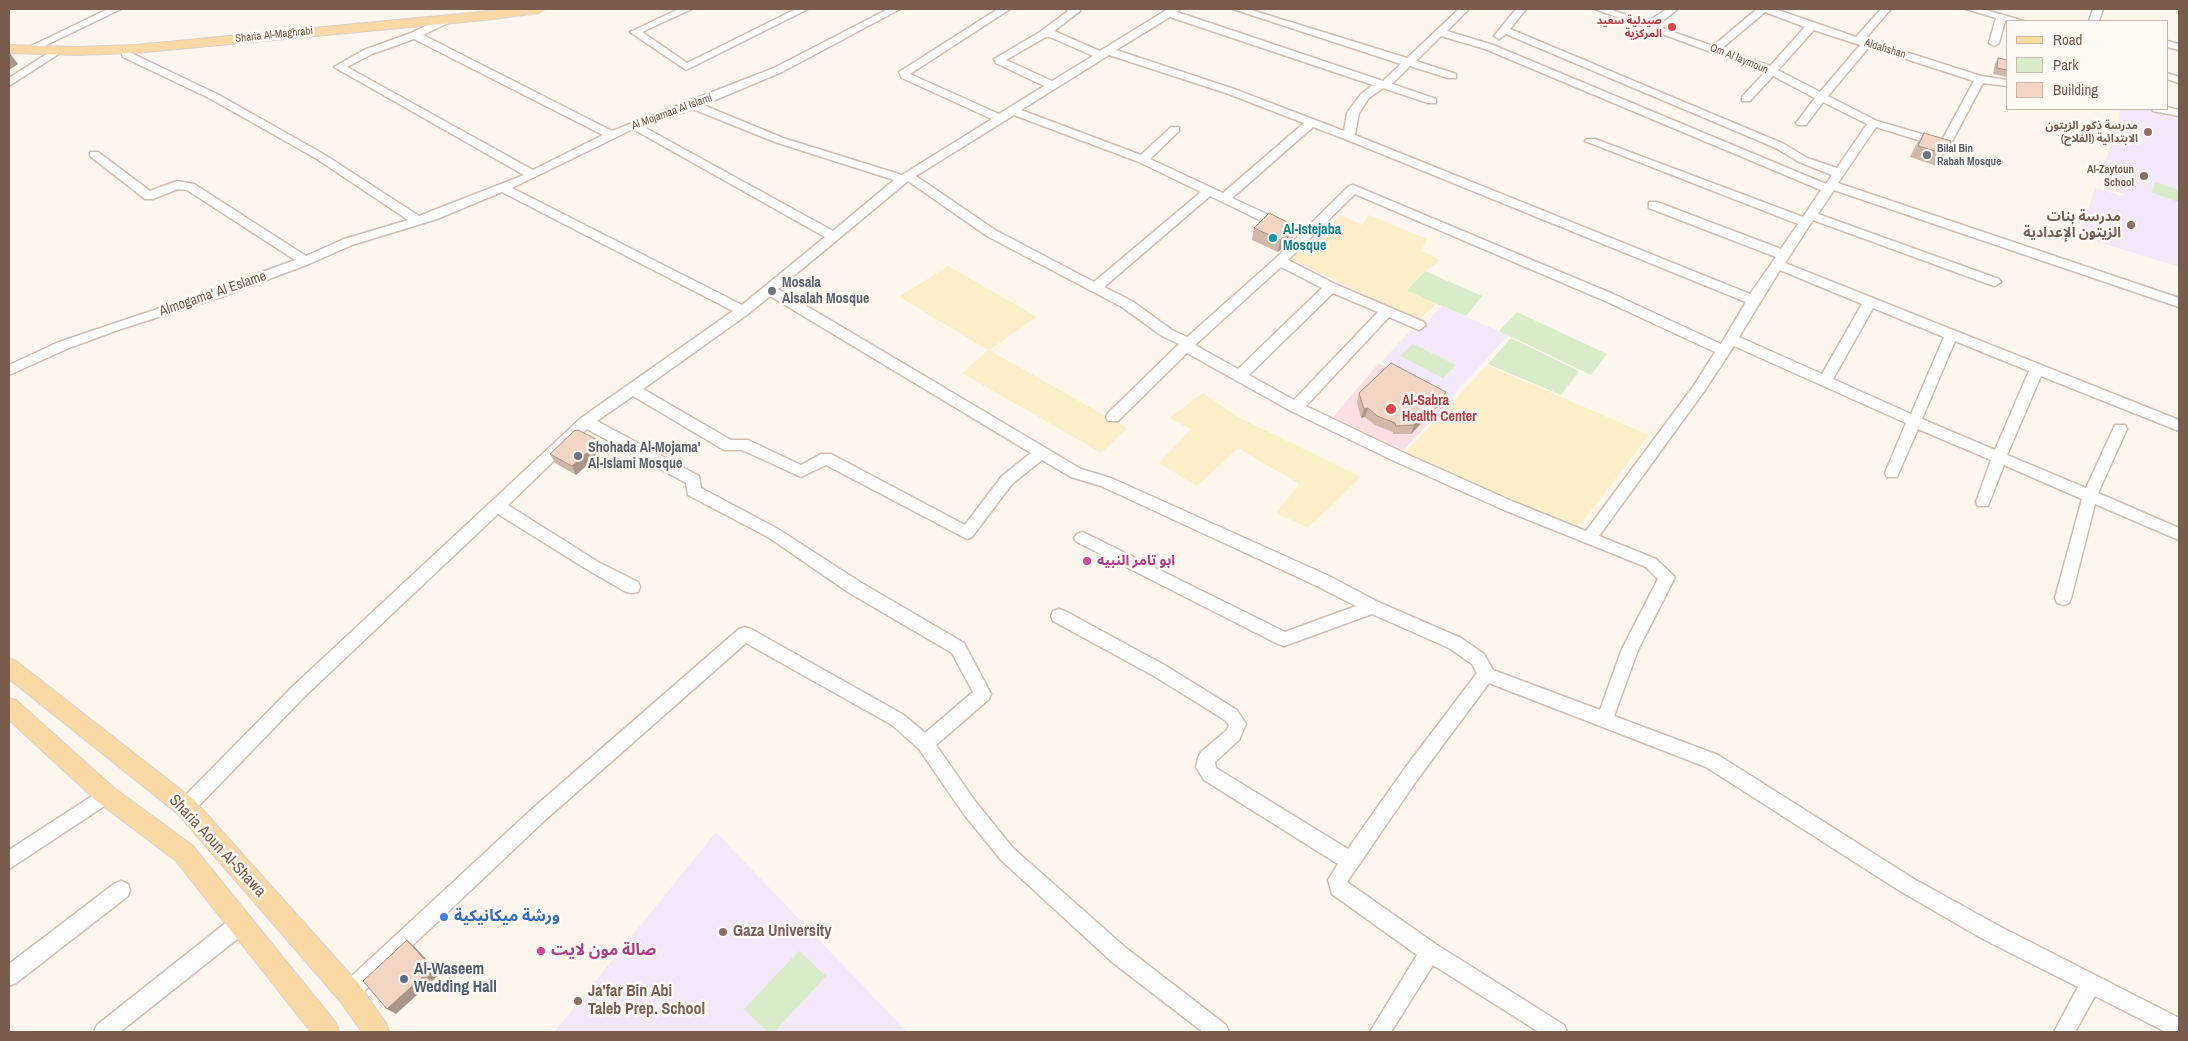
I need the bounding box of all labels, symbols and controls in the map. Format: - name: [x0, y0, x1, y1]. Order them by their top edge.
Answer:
- place label: صيدلية سعيد المركزية: [1597, 14, 1662, 40]
- legend: [2006, 20, 2168, 110]
- marker: صيدلية سعيد المركزية: [1666, 21, 1678, 33]
- street label: Sharia Al-Maghrabi: [234, 24, 314, 46]
- text: Road: [2053, 29, 2082, 50]
- street label: Aldahshan: [1863, 36, 1907, 62]
- street label: Om Al laymoun: [1708, 41, 1770, 77]
- text: Park: [2053, 54, 2078, 75]
- text: Building: [2053, 79, 2098, 100]
- street label: Al Mojamaa Al Islami: [630, 91, 714, 133]
- place label: مدرسة ذكور الزيتون الابتدائية (الفلاح): [2045, 119, 2138, 145]
- marker: مدرسة ذكور الزيتون الابتدائية (الفلاح): [2142, 126, 2154, 138]
- place label: Bilal Bin Rabah Mosque: [1937, 142, 2001, 168]
- marker: Bilal Bin Rabah Mosque: [1921, 149, 1933, 161]
- place label: Al-Zaytoun School: [2087, 163, 2134, 189]
- marker: Al-Zaytoun School: [2138, 170, 2150, 182]
- place label: مدرسة بنات الزيتون الإعدادية: [2023, 209, 2121, 242]
- marker: مدرسة بنات الزيتون الإعدادية: [2125, 219, 2137, 231]
- place label: Al-Istejaba Mosque: [1283, 222, 1341, 254]
- marker: Al-Istejaba Mosque: [1267, 232, 1279, 244]
- street label: Almogama' Al Eslame: [157, 268, 269, 320]
- place label: Mosala Alsalah Mosque: [782, 275, 869, 308]
- marker: Mosala Alsalah Mosque: [766, 285, 778, 297]
- place label: Al-Sabra Health Center: [1402, 393, 1477, 426]
- marker: Al-Sabra Health Center: [1384, 402, 1398, 416]
- place label: Shohada Al-Mojama' Al-Islami Mosque: [588, 440, 700, 472]
- marker: Shohada Al-Mojama' Al-Islami Mosque: [572, 450, 584, 462]
- place label: ابو تامر النبيه: [1097, 553, 1175, 569]
- marker: ابو تامر النبيه: [1081, 555, 1093, 567]
- street label: Sharia Aoun Al-Shawa: [165, 791, 269, 901]
- place label: ورشة ميكانيكية: [454, 907, 560, 927]
- marker: ورشة ميكانيكية: [438, 911, 450, 923]
- place label: Gaza University: [733, 922, 831, 942]
- marker: Gaza University: [717, 926, 729, 938]
- place label: صالة مون لايت: [551, 941, 656, 961]
- marker: صالة مون لايت: [535, 945, 547, 957]
- place label: Al-Waseem Wedding Hall: [414, 960, 497, 998]
- marker: Al-Waseem Wedding Hall: [398, 973, 410, 985]
- place label: Ja'far Bin Abi Taleb Prep. School: [588, 982, 705, 1020]
- marker: Ja'far Bin Abi Taleb Prep. School: [572, 995, 584, 1007]

